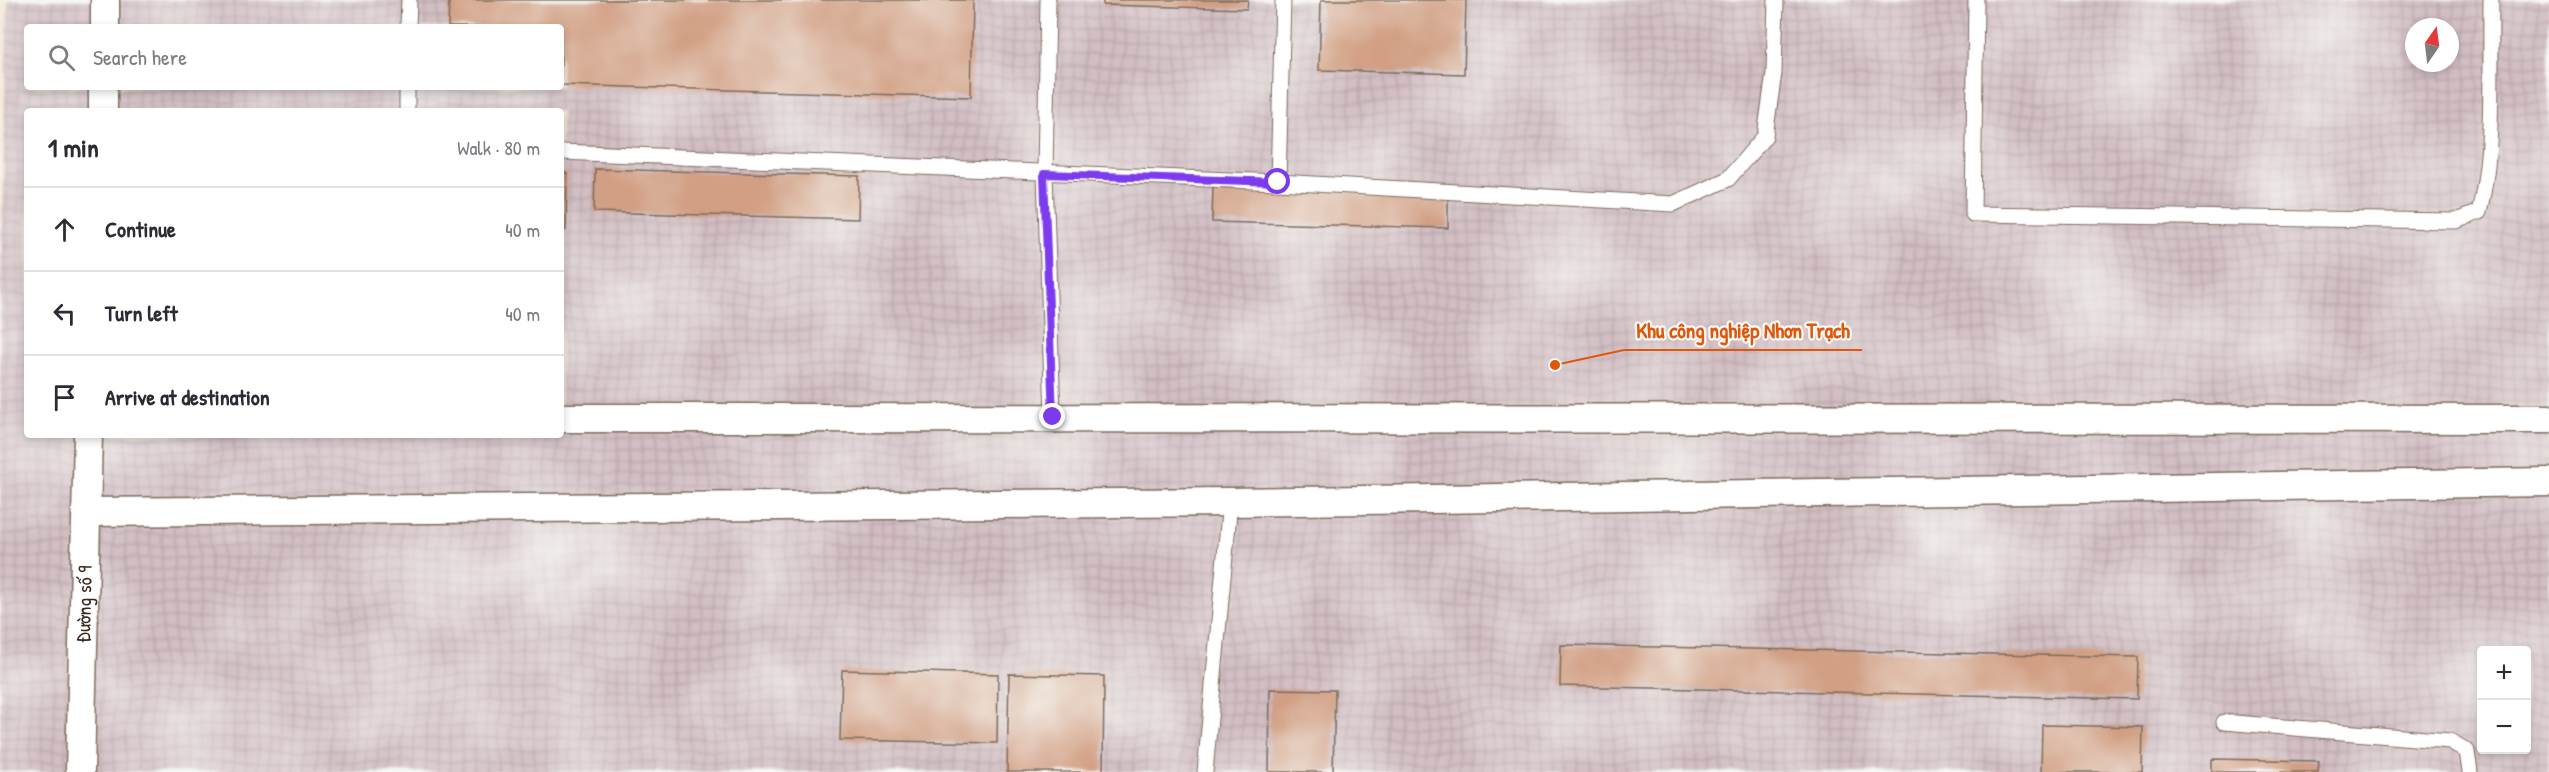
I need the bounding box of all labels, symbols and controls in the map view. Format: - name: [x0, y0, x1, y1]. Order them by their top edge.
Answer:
- north arrow: [2405, 18, 2459, 72]
- search box: [24, 24, 564, 90]
- icon: search: [45, 41, 78, 74]
- text: Search here: [93, 42, 187, 72]
- text: 1 min: [48, 130, 99, 165]
- text: Walk · 80 m: [457, 134, 540, 161]
- route start: [1264, 168, 1290, 194]
- icon: ahead: [48, 213, 81, 246]
- text: Continue: [105, 214, 176, 244]
- text: 40 m: [505, 216, 540, 243]
- icon: left: [48, 297, 81, 330]
- text: Turn left: [105, 298, 178, 328]
- text: 40 m: [505, 300, 540, 327]
- callout: Khu công nghiệp Nhơn Trạch: [1624, 311, 1862, 350]
- text: Khu công nghiệp Nhơn Trạch: [1636, 316, 1850, 346]
- icon: arrive: [48, 381, 81, 414]
- text: Arrive at destination: [105, 382, 270, 412]
- route end: [1039, 403, 1065, 429]
- street label: Đường số 9: [69, 565, 98, 643]
- map controls: [2477, 646, 2531, 754]
- button: +: [2477, 646, 2531, 700]
- button: −: [2477, 700, 2531, 754]

